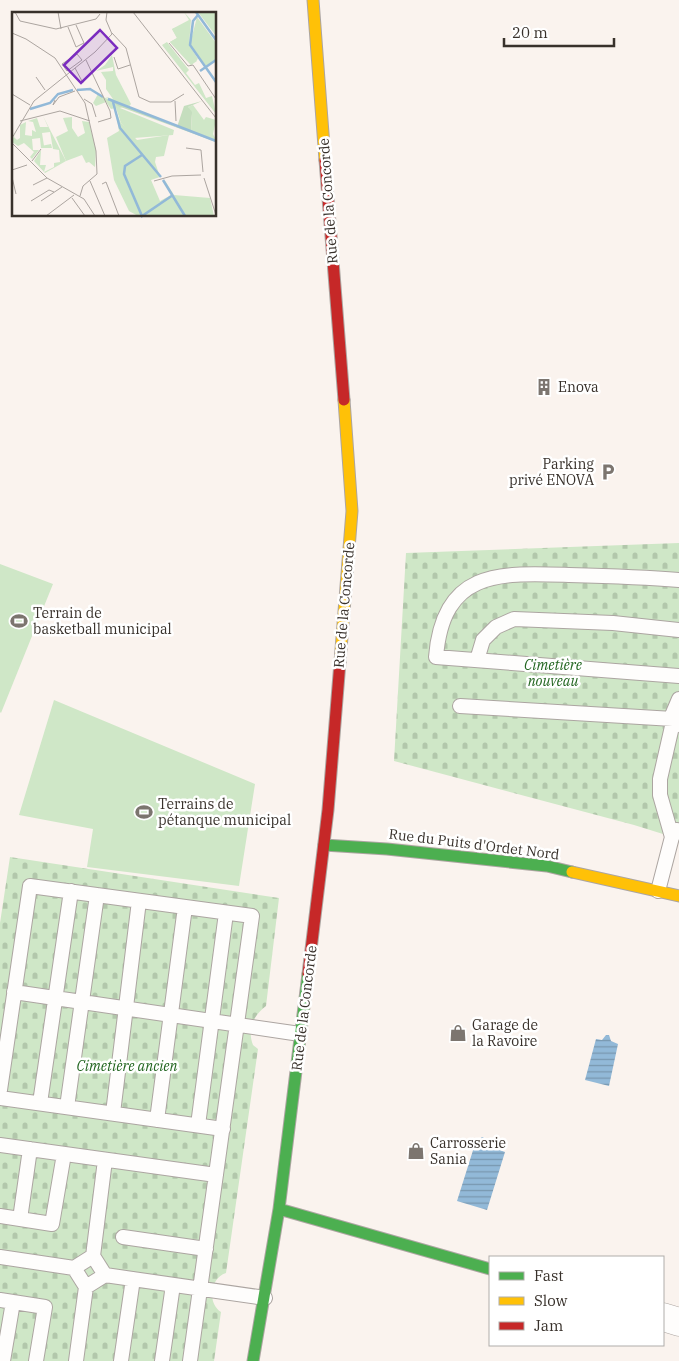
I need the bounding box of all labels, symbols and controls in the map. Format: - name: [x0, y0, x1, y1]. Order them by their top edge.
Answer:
- inset map: [12, 12, 216, 216]
- scale bar: [504, 15, 614, 47]
- text: 20 m: [512, 23, 548, 42]
- street label: Rue de la Concorde: [315, 137, 341, 265]
- building icon: Enova: [534, 377, 554, 397]
- place label: Enova: [558, 378, 599, 396]
- place label: Parking privé ENOVA: [509, 455, 594, 489]
- parking icon: Parking privé ENOVA: [598, 462, 618, 482]
- street label: Rue de la Concorde: [330, 541, 358, 669]
- place label: Terrain de basketball municipal: [33, 604, 172, 638]
- sports icon: Terrain de basketball municipal: [9, 611, 29, 631]
- park label: Cimetière nouveau: [524, 656, 583, 690]
- place label: Terrains de pétanque municipal: [158, 795, 291, 829]
- sports icon: Terrains de pétanque municipal: [134, 802, 154, 822]
- street label: Rue du Puits d'Ordet Nord: [388, 825, 561, 863]
- street label: Rue de la Concorde: [287, 944, 321, 1072]
- place label: Garage de la Ravoire: [472, 1016, 538, 1050]
- shop icon: Garage de la Ravoire: [448, 1023, 468, 1043]
- park label: Cimetière ancien: [76, 1057, 178, 1075]
- place label: Carrosserie Sania: [430, 1134, 506, 1168]
- shop icon: Carrosserie Sania: [406, 1141, 426, 1161]
- legend: [489, 1256, 664, 1346]
- text: Fast: [534, 1266, 564, 1285]
- text: Slow: [534, 1291, 568, 1310]
- text: Jam: [534, 1316, 563, 1335]

